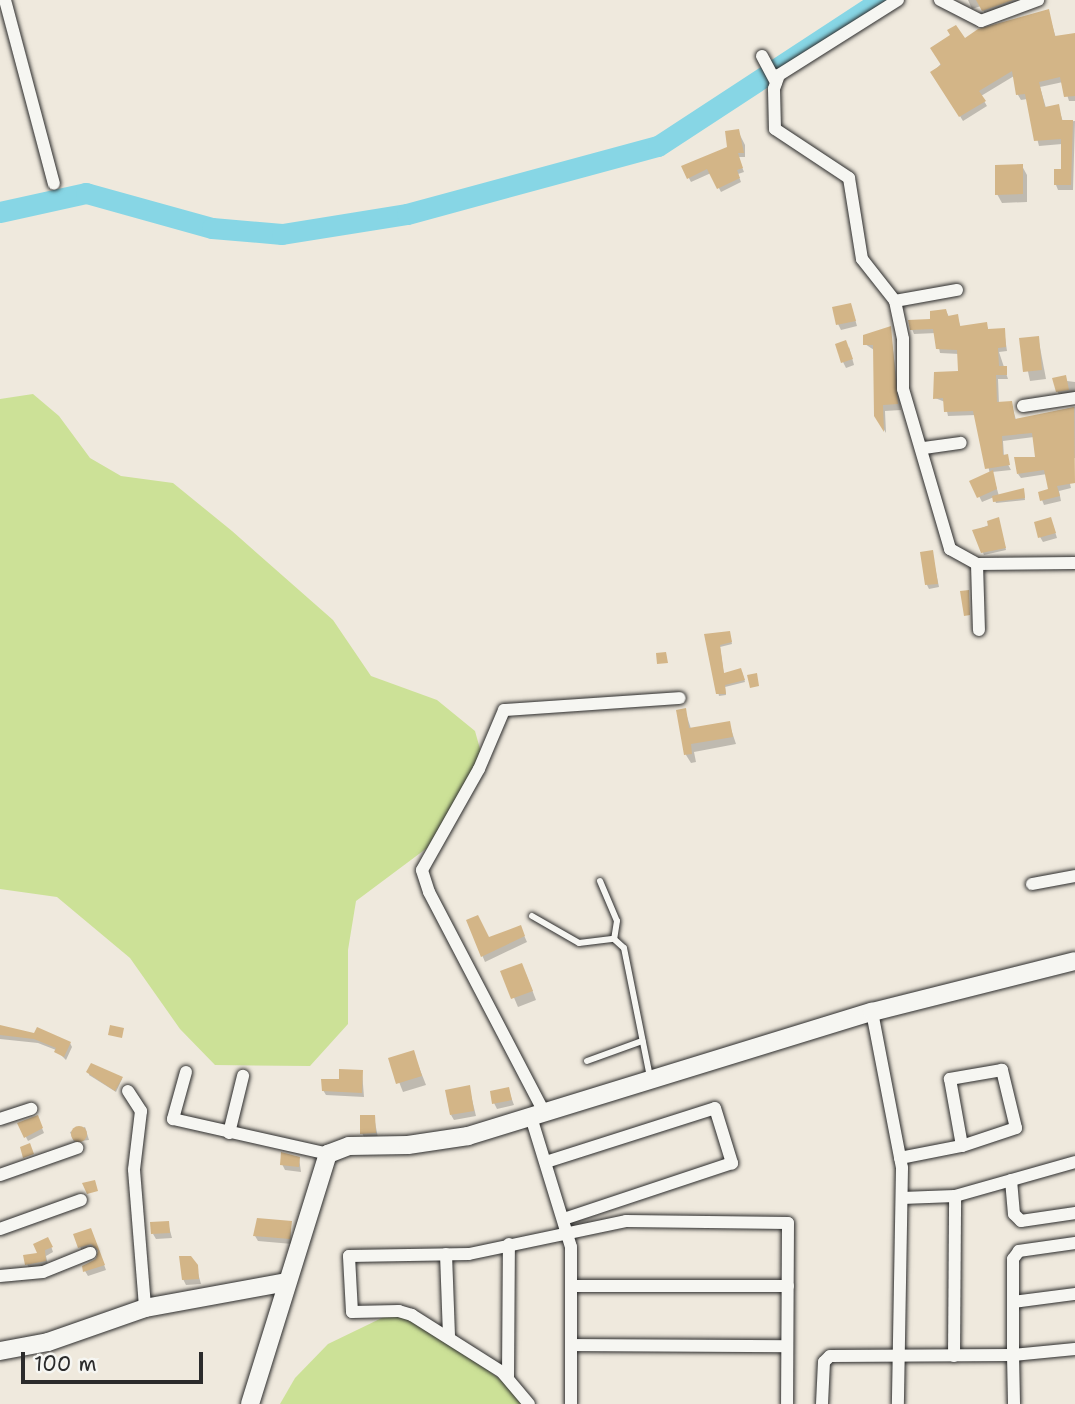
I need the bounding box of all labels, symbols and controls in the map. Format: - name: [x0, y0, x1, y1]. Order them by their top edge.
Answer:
- scale bar: [24, 1338, 206, 1382]
- text: 100 m: [34, 1350, 97, 1378]

